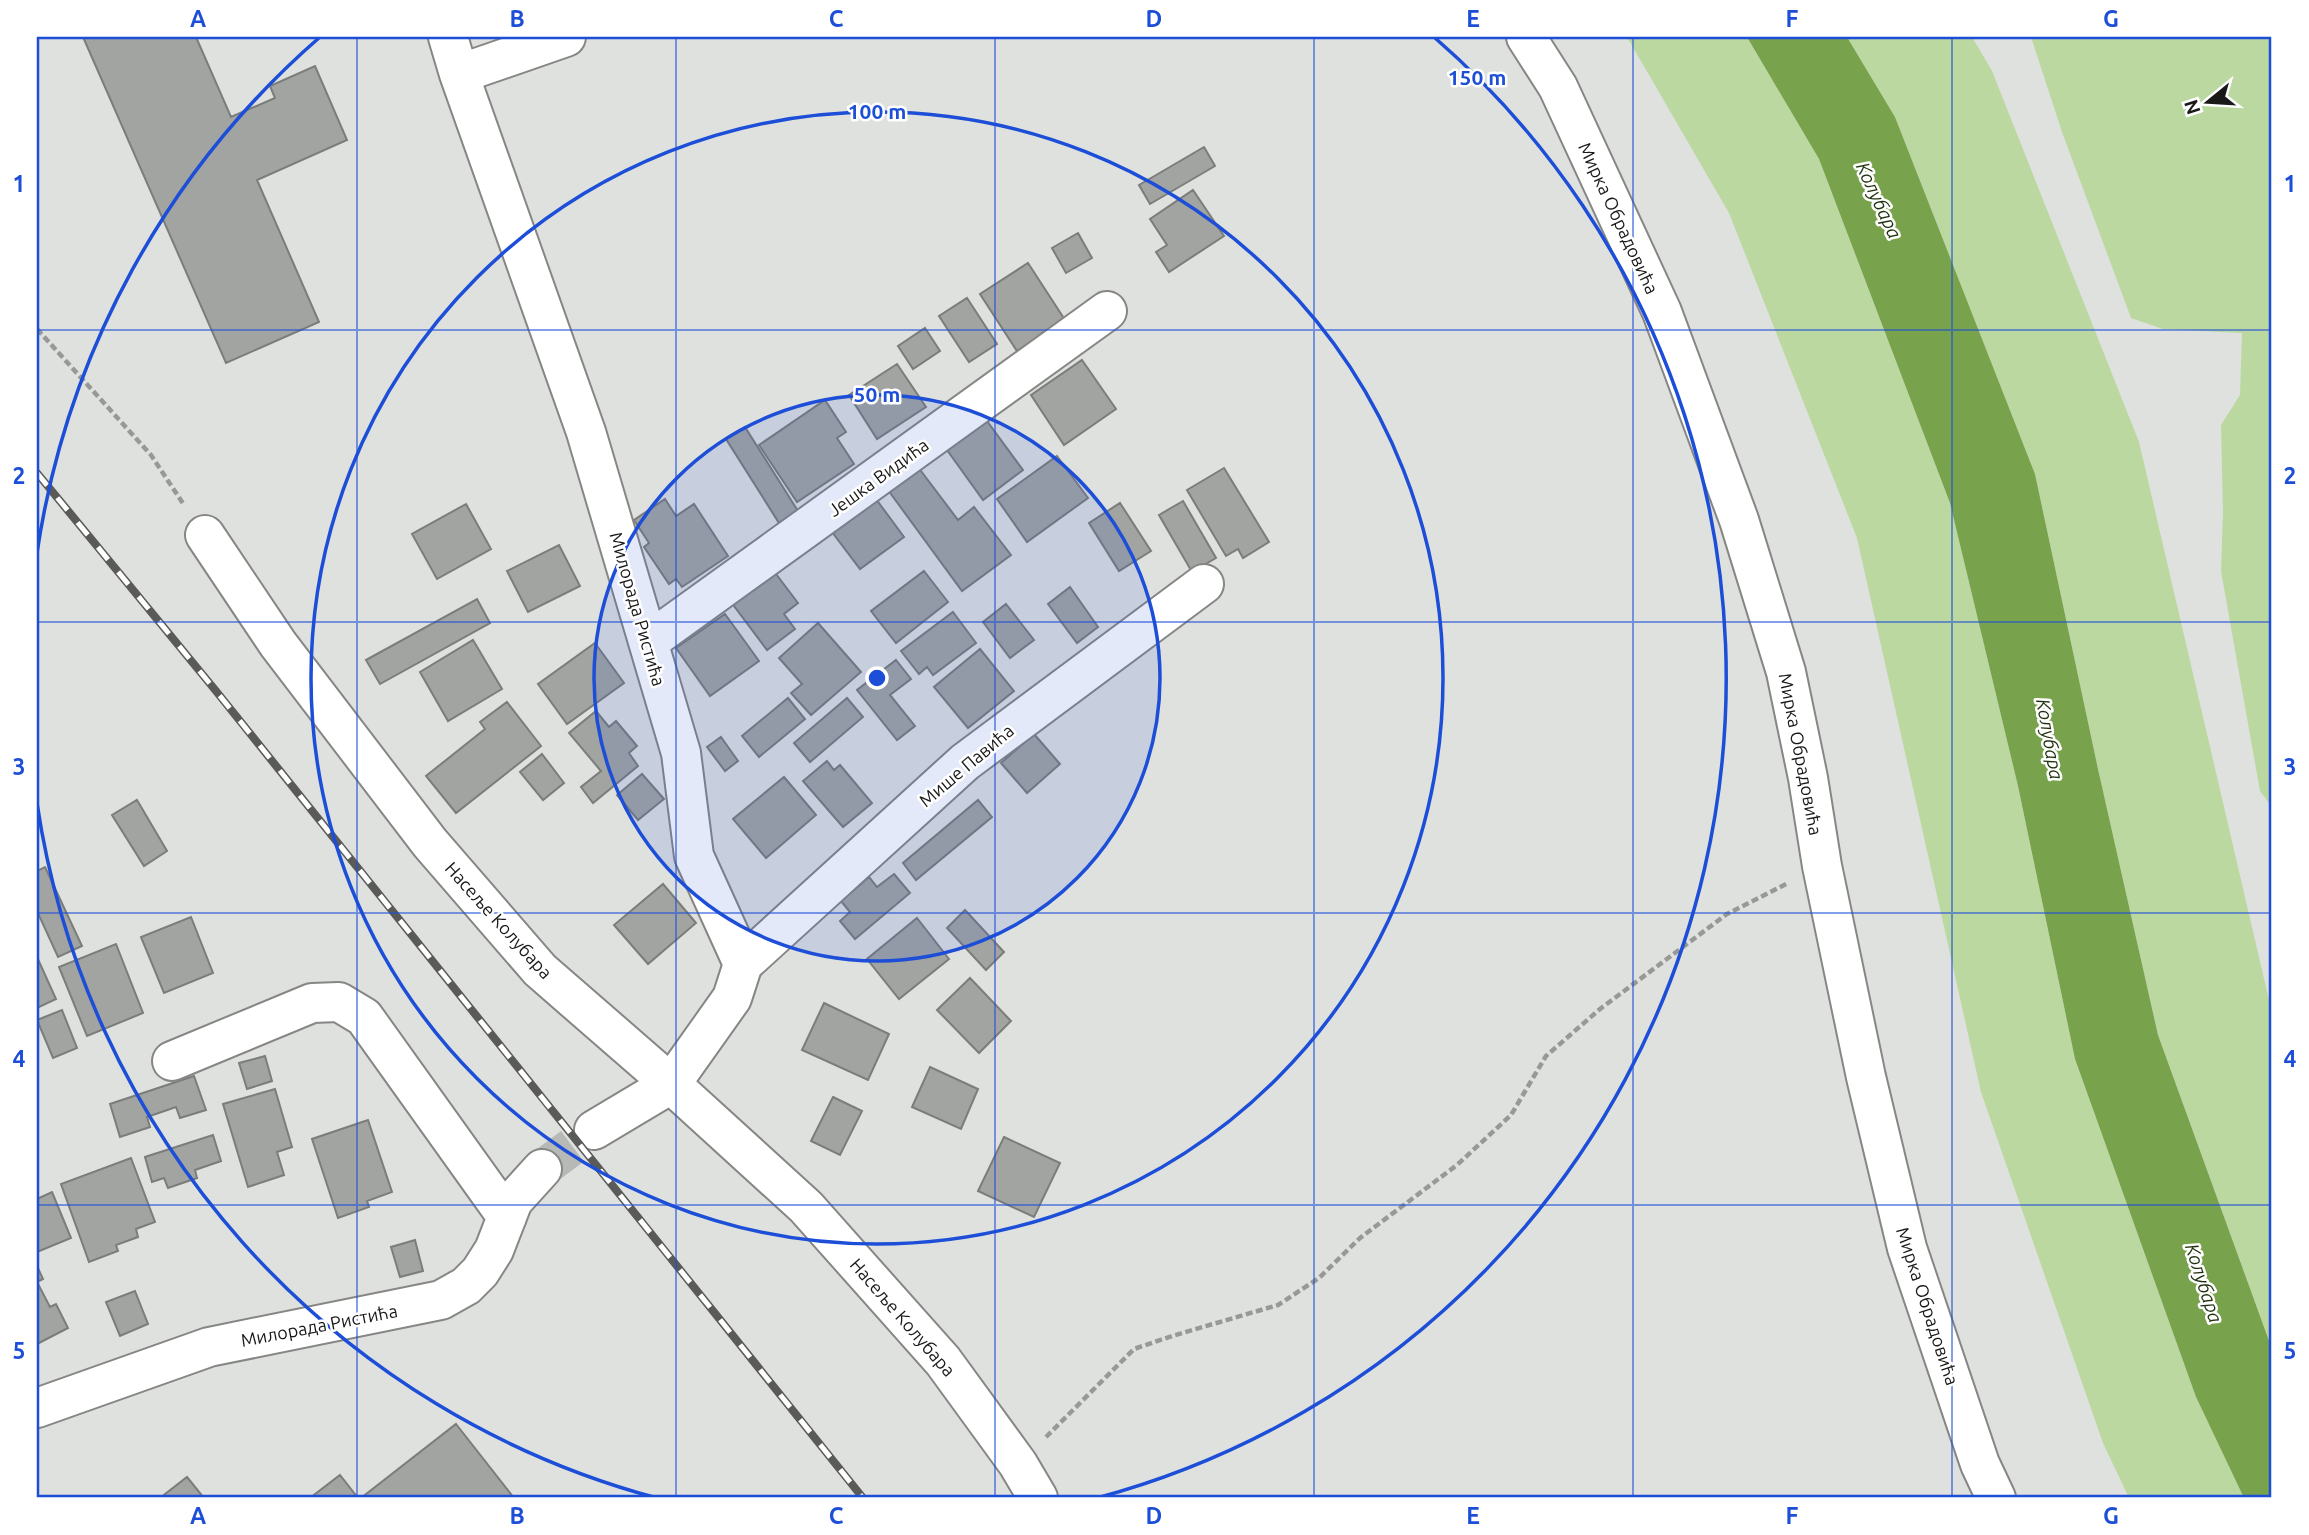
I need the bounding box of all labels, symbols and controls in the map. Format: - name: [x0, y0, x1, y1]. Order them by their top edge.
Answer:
- text: A: [190, 6, 206, 31]
- text: B: [509, 6, 525, 31]
- text: C: [829, 6, 844, 31]
- text: D: [1146, 6, 1162, 31]
- text: E: [1466, 6, 1480, 31]
- text: F: [1786, 6, 1799, 31]
- text: G: [2103, 6, 2119, 31]
- text: 150 m: [1448, 65, 1506, 89]
- north arrow: [2172, 66, 2242, 136]
- text: N: [2179, 97, 2204, 117]
- text: 100 m: [848, 99, 906, 123]
- street label: Мирка Обрадовића: [1575, 139, 1663, 297]
- water label: Колубара: [1852, 158, 1906, 242]
- text: 1: [13, 171, 25, 196]
- text: 1: [2284, 171, 2296, 196]
- text: 50 m: [854, 382, 900, 406]
- street label: Јешка Видића: [824, 434, 932, 520]
- text: 2: [13, 463, 25, 488]
- text: 2: [2284, 463, 2296, 488]
- street label: Милорада Ристића: [606, 530, 670, 688]
- centre of rings: [865, 666, 889, 690]
- street label: Мирка Обрадовића: [1775, 671, 1827, 837]
- water label: Колубара: [2032, 697, 2068, 781]
- street label: Мише Павића: [915, 720, 1017, 810]
- text: 3: [13, 754, 25, 779]
- text: 3: [2284, 754, 2296, 779]
- street label: Насеље Колубара: [442, 858, 556, 982]
- text: 4: [13, 1046, 26, 1071]
- text: 4: [2284, 1046, 2297, 1071]
- street label: Мирка Обрадовића: [1893, 1224, 1963, 1388]
- water label: Колубара: [2181, 1241, 2227, 1325]
- street label: Насеље Колубара: [846, 1254, 960, 1380]
- street label: Милорада Ристића: [239, 1300, 399, 1350]
- text: 5: [13, 1338, 25, 1363]
- text: 5: [2284, 1338, 2296, 1363]
- text: A: [190, 1503, 206, 1528]
- text: B: [509, 1503, 525, 1528]
- text: C: [829, 1503, 844, 1528]
- text: D: [1146, 1503, 1162, 1528]
- text: E: [1466, 1503, 1480, 1528]
- text: F: [1786, 1503, 1799, 1528]
- text: G: [2103, 1503, 2119, 1528]

